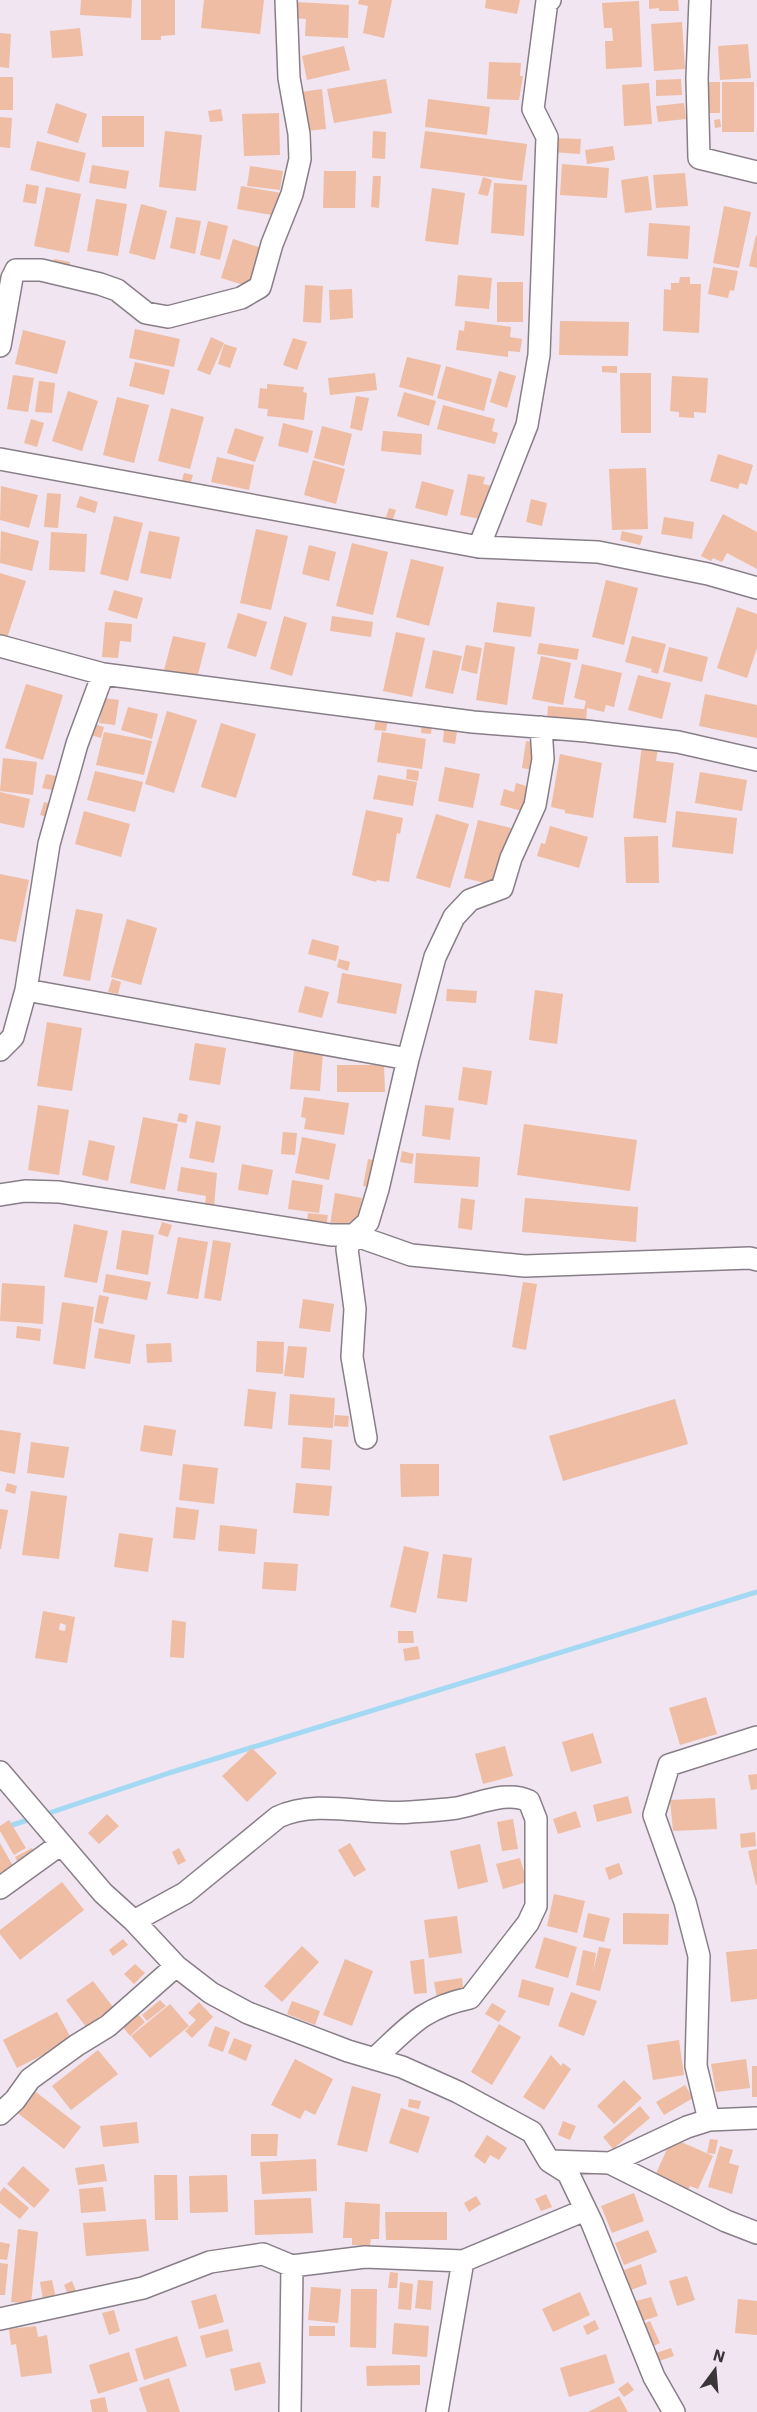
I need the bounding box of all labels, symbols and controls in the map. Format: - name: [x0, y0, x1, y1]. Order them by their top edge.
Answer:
- north arrow: [685, 2340, 745, 2400]
- text: N: [711, 2344, 727, 2367]

